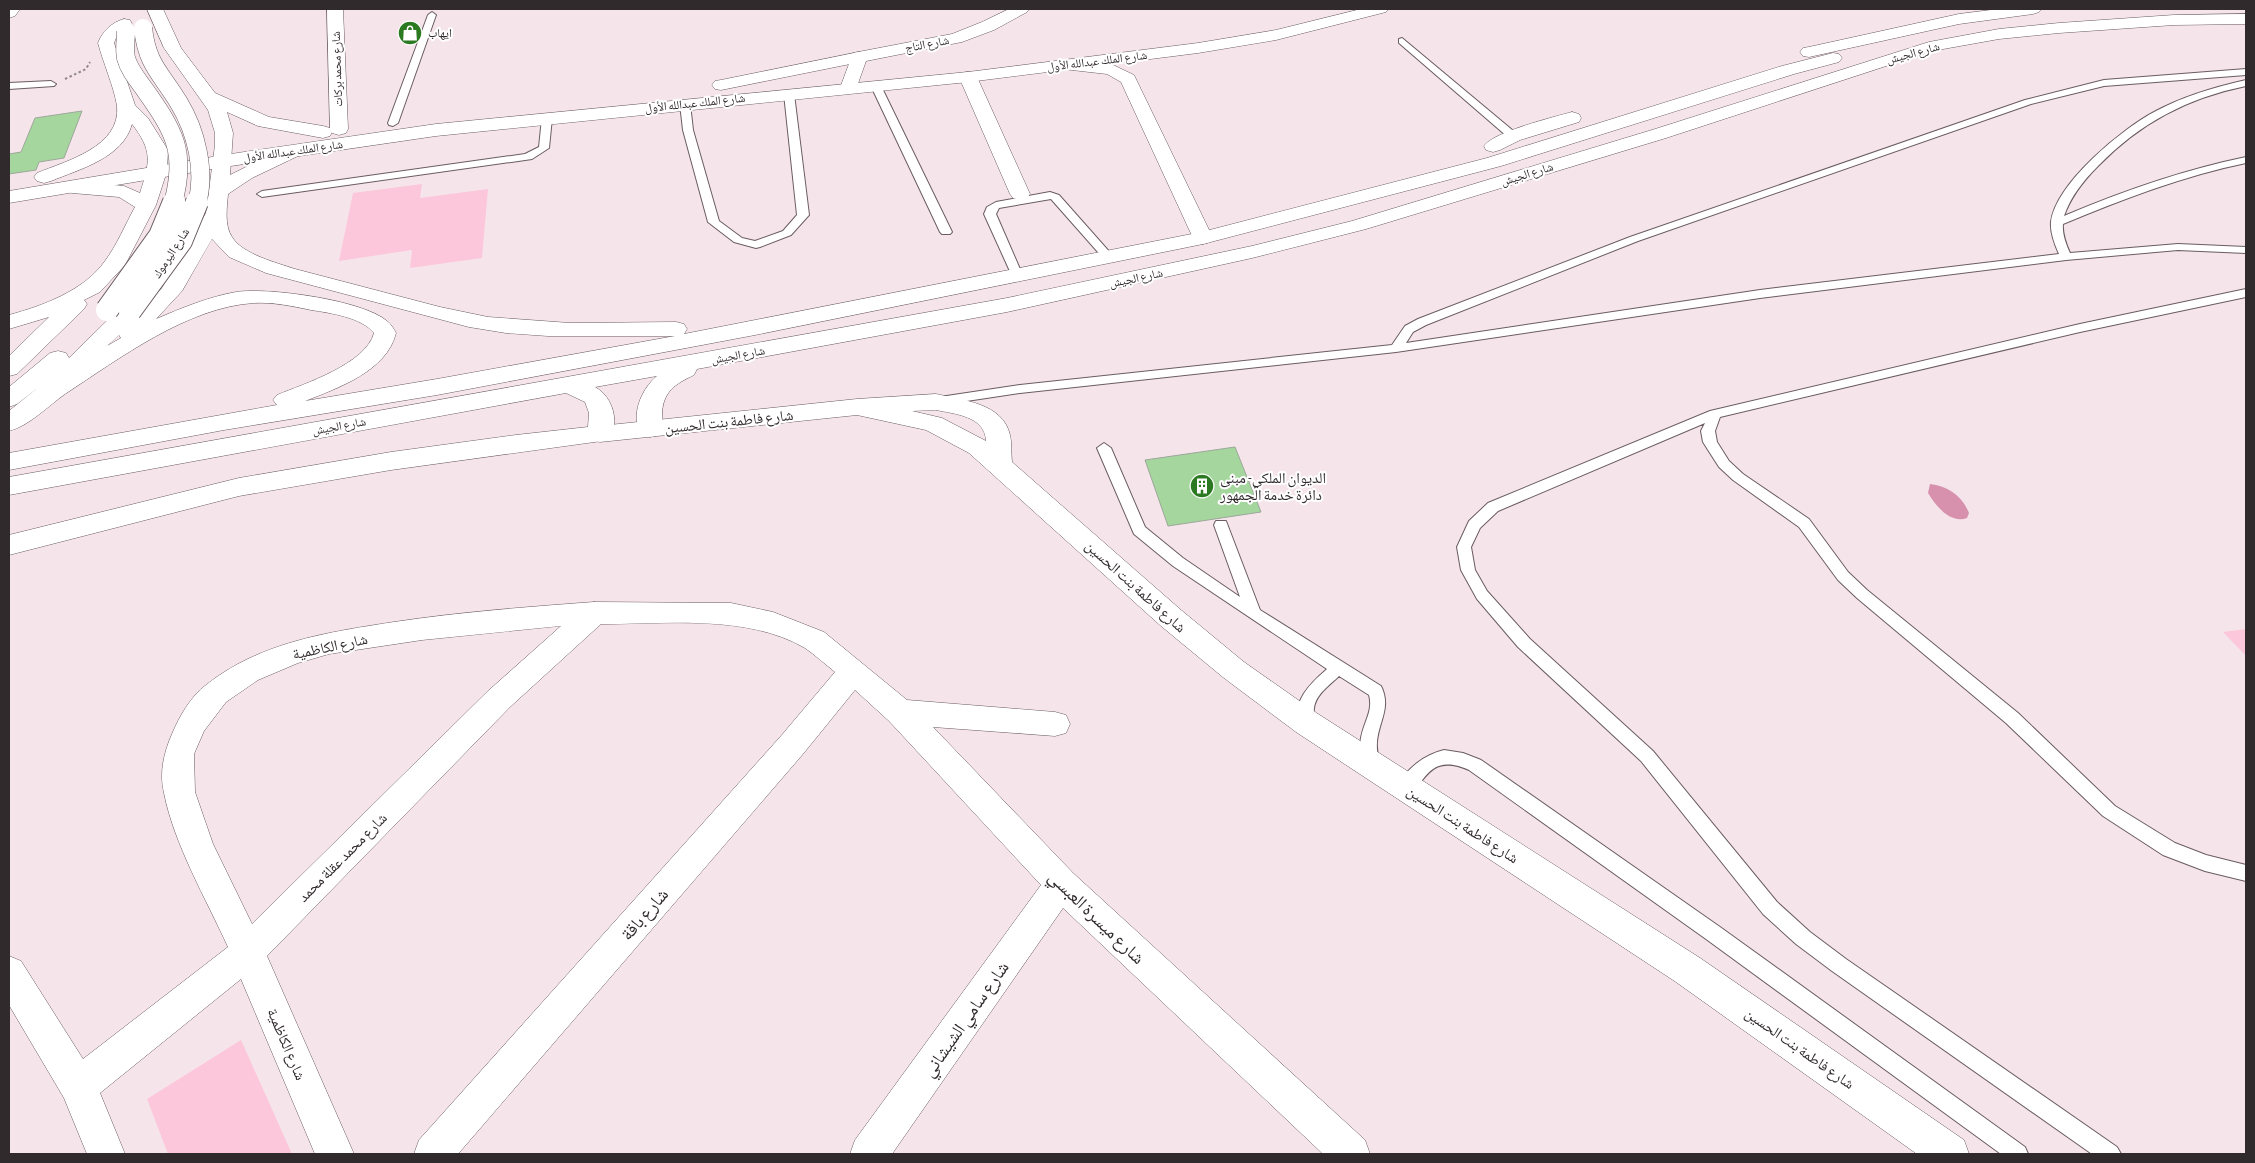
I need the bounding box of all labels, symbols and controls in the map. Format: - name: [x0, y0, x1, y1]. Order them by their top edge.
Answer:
- shop icon: ايهاب: [397, 20, 423, 46]
- place label: ايهاب: [428, 26, 452, 40]
- street label: شارع محمد بركات: [329, 31, 346, 107]
- street label: شارع التاج: [904, 33, 951, 56]
- street label: شارع الجيش: [1885, 39, 1941, 68]
- street label: شارع الملك عبدالله الأول: [1046, 48, 1148, 75]
- street label: شارع الملك عبدالله الأول: [644, 91, 746, 116]
- street label: شارع الملك عبدالله الأول: [242, 137, 344, 166]
- street label: شارع الجيش: [1499, 159, 1555, 190]
- street label: شارع اليرموك: [150, 225, 193, 281]
- street label: شارع الجيش: [1108, 265, 1164, 291]
- street label: شارع الجيش: [710, 343, 766, 368]
- street label: شارع فاطمة بنت الحسين: [664, 406, 795, 438]
- street label: شارع الجيش: [311, 414, 367, 439]
- place label: الديوان الملكي- مبنى دائرة خدمة الجمهور: [1219, 469, 1326, 504]
- building icon: الديوان الملكي- مبنى دائرة خدمة الجمهور: [1189, 473, 1215, 499]
- street label: شارع فاطمة بنت الحسين: [1081, 536, 1190, 637]
- street label: شارع الكاظمية: [291, 630, 370, 664]
- street label: شارع فاطمة بنت الحسين: [1403, 782, 1522, 868]
- street label: شارع محمد عقلة محمد: [294, 809, 392, 906]
- street label: شارع ميسرة العبسي: [1041, 866, 1149, 971]
- street label: شارع باقة: [616, 884, 673, 945]
- street label: شارع سامي الشيشاني: [917, 957, 1016, 1084]
- street label: شارع فاطمة بنت الحسين: [1741, 1004, 1858, 1094]
- street label: شارع الكاظمية: [262, 1006, 310, 1083]

